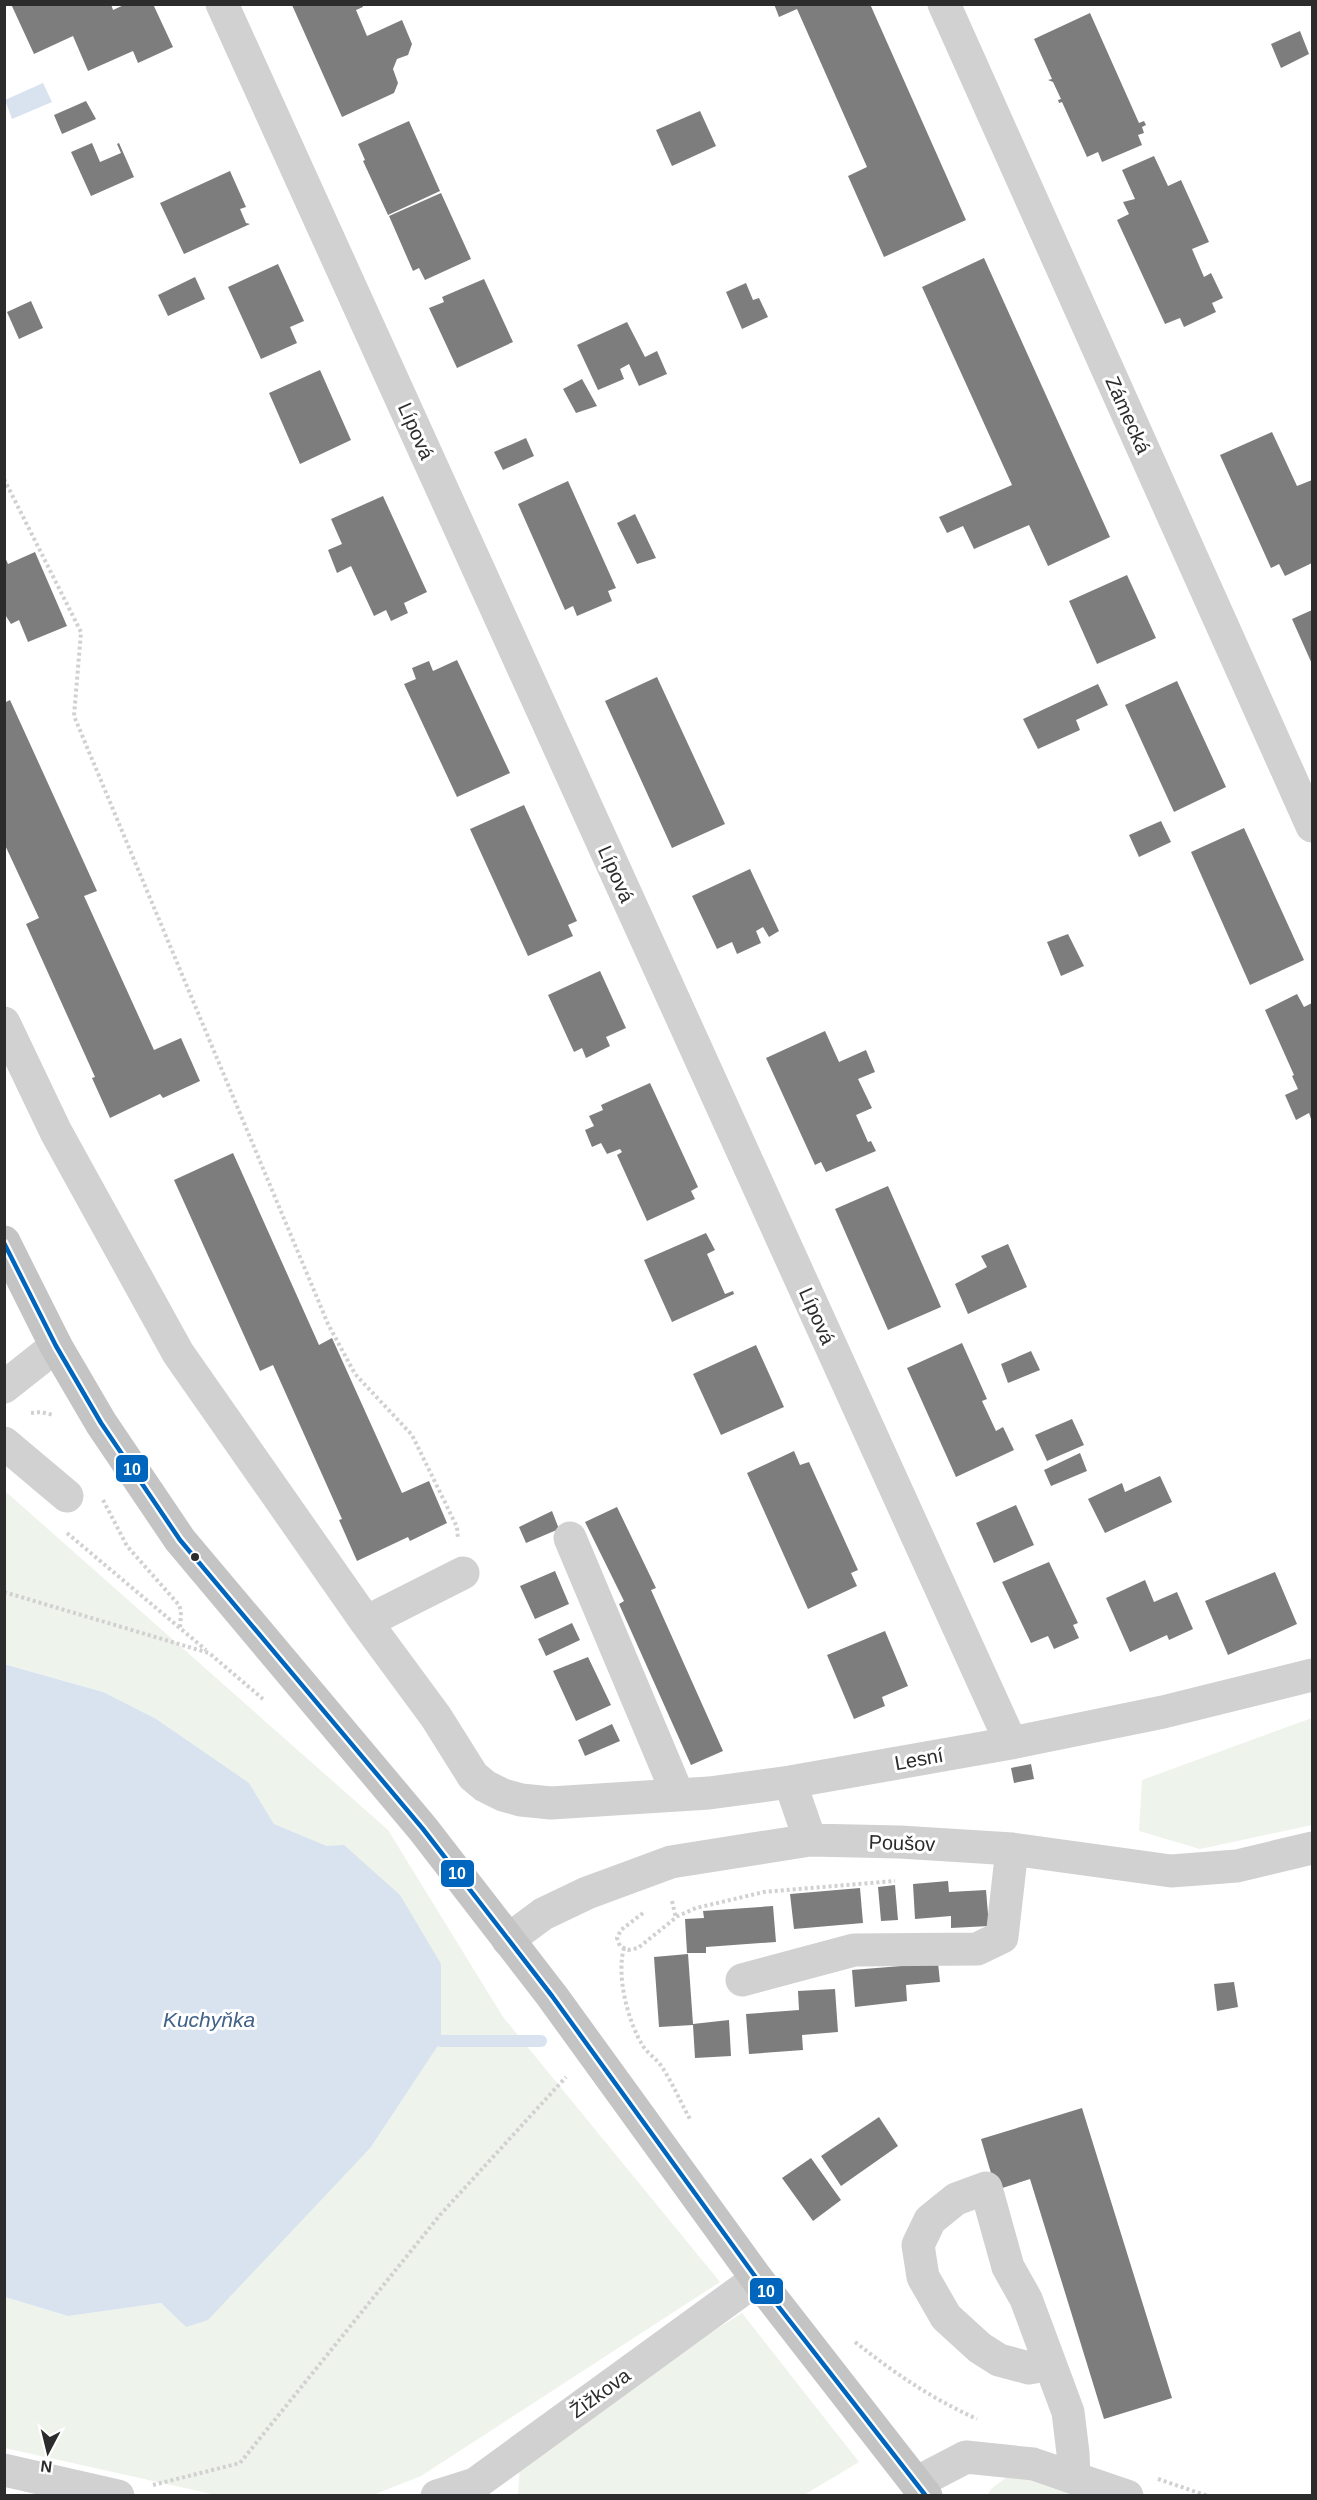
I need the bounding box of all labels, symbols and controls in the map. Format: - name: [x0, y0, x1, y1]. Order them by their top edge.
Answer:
- street label: Zámecká: [1101, 373, 1155, 458]
- street label: Lípová: [394, 399, 439, 464]
- street label: Lípová: [594, 842, 639, 907]
- street label: Lípová: [795, 1284, 840, 1349]
- line badge: 10: [115, 1454, 149, 1483]
- text: 10: [123, 1461, 141, 1478]
- unlabelled marker: [189, 1551, 201, 1563]
- street label: Lesní: [893, 1744, 945, 1774]
- street label: Poušov: [868, 1831, 936, 1855]
- line badge: 10: [440, 1859, 475, 1888]
- text: 10: [448, 1865, 466, 1882]
- water label: Kuchyňka: [163, 2008, 255, 2031]
- line badge: 10: [749, 2277, 784, 2305]
- text: 10: [757, 2283, 775, 2300]
- street label: Žižkova: [566, 2363, 635, 2422]
- north arrow: [18, 2422, 78, 2482]
- text: N: [39, 2457, 53, 2476]

